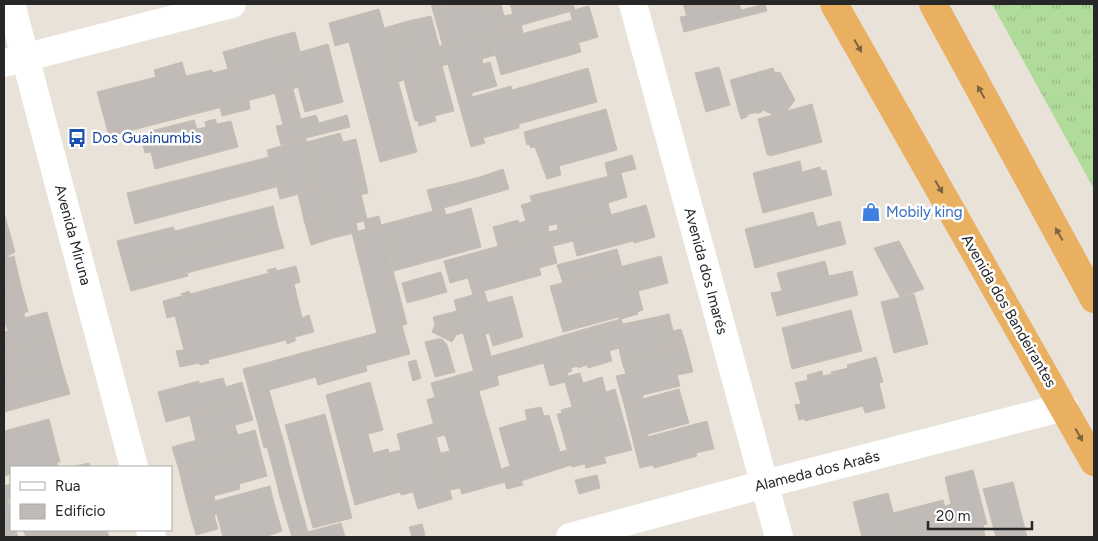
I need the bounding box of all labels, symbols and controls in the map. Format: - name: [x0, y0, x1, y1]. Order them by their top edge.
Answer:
- one-way arrow: [854, 40, 863, 53]
- one-way arrow: [977, 84, 985, 99]
- bus stop icon: Dos Guainumbis: [66, 127, 88, 149]
- place label: Dos Guainumbis: [92, 129, 201, 147]
- one-way arrow: [934, 181, 943, 194]
- street label: Avenida Miruna: [51, 183, 95, 287]
- shop icon: Mobily king: [860, 201, 882, 223]
- place label: Mobily king: [886, 203, 963, 221]
- street label: Avenida dos Imarés: [680, 206, 732, 336]
- one-way arrow: [1055, 227, 1063, 242]
- street label: Avenida dos Bandeirantes: [958, 231, 1060, 391]
- one-way arrow: [1075, 428, 1084, 442]
- street label: Alameda dos Araês: [752, 447, 882, 495]
- legend: [10, 466, 172, 531]
- text: Rua: [55, 477, 80, 495]
- scale bar: [928, 498, 1032, 530]
- text: Edifício: [55, 502, 106, 520]
- text: 20 m: [936, 507, 970, 525]

